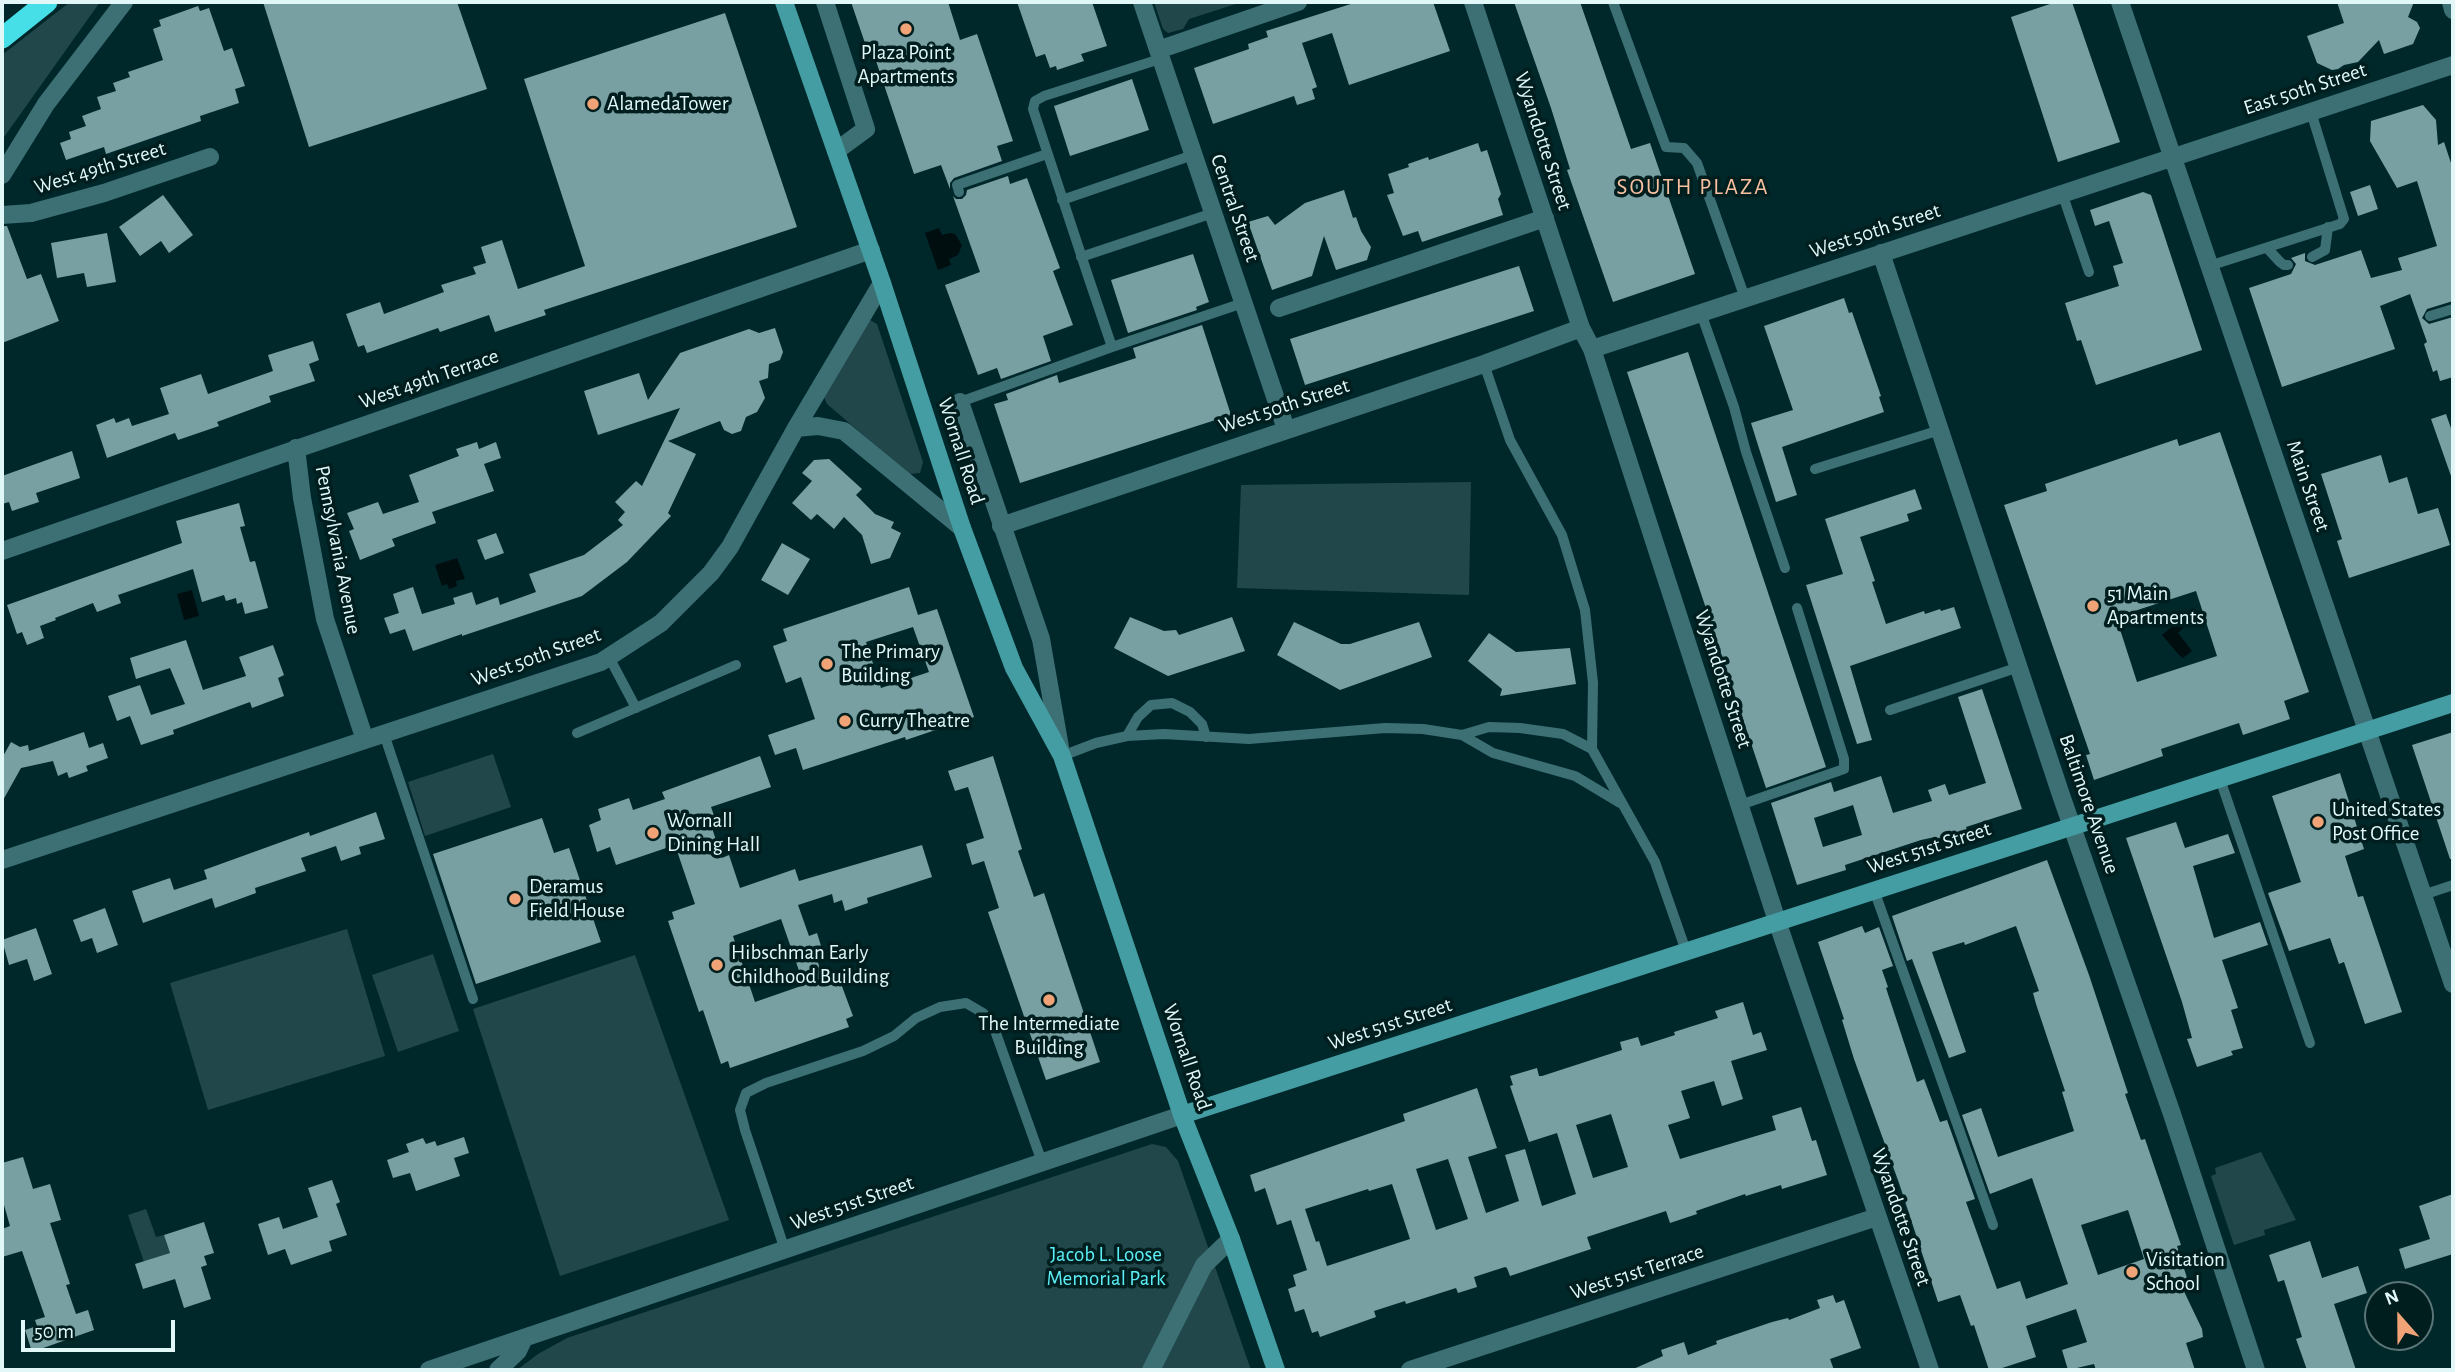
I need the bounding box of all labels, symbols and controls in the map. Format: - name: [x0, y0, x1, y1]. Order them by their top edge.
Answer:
- marker: Plaza Point Apartments: [898, 21, 914, 37]
- place label: Plaza Point Apartments: [857, 40, 955, 90]
- street label: East 50th Street: [2240, 57, 2370, 121]
- street label: Wyandotte Street: [1509, 69, 1577, 213]
- place label: AlamedaTower: [607, 91, 729, 117]
- marker: AlamedaTower: [585, 96, 601, 112]
- street label: West 49th Street: [31, 136, 169, 200]
- street label: Central Street: [1205, 151, 1265, 265]
- district label: SOUTH PLAZA: [1618, 173, 1768, 201]
- street label: West 50th Street: [1807, 198, 1943, 264]
- street label: West 49th Terrace: [356, 343, 502, 415]
- street label: West 50th Street: [1216, 373, 1352, 439]
- street label: Wornall Road: [932, 394, 990, 508]
- street label: Main Street: [2281, 437, 2335, 535]
- street label: Pennsylvania Avenue: [309, 463, 367, 637]
- place label: 51 Main Apartments: [2107, 581, 2204, 631]
- marker: 51 Main Apartments: [2085, 598, 2101, 614]
- street label: Wyandotte Street: [1689, 607, 1757, 751]
- street label: West 50th Street: [468, 622, 604, 692]
- place label: The Primary Building: [841, 639, 940, 689]
- marker: The Primary Building: [819, 656, 835, 672]
- place label: Curry Theatre: [859, 708, 970, 734]
- marker: Curry Theatre: [837, 713, 853, 729]
- street label: Baltimore Avenue: [2053, 731, 2125, 877]
- place label: United States Post Office: [2332, 797, 2441, 847]
- place label: Wornall Dining Hall: [667, 808, 760, 858]
- marker: United States Post Office: [2310, 814, 2326, 830]
- street label: West 51st Street: [1864, 816, 1994, 880]
- marker: Wornall Dining Hall: [645, 825, 661, 841]
- place label: Deramus Field House: [529, 874, 625, 924]
- marker: Deramus Field House: [507, 891, 523, 907]
- place label: Hibschman Early Childhood Building: [731, 940, 889, 990]
- marker: Hibschman Early Childhood Building: [709, 957, 725, 973]
- marker: The Intermediate Building: [1041, 992, 1057, 1008]
- street label: West 51st Street: [1325, 992, 1455, 1056]
- street label: Wornall Road: [1157, 1000, 1217, 1114]
- place label: The Intermediate Building: [978, 1011, 1120, 1061]
- street label: Wyandotte Street: [1866, 1145, 1936, 1289]
- street label: West 51st Street: [787, 1170, 917, 1236]
- street label: West 51st Terrace: [1567, 1239, 1707, 1305]
- park label: Jacob L. Loose Memorial Park: [1046, 1242, 1166, 1292]
- place label: Visitation School: [2146, 1247, 2225, 1297]
- marker: Visitation School: [2124, 1264, 2140, 1280]
- north arrow: [2364, 1281, 2434, 1351]
- text: N: [2382, 1287, 2402, 1309]
- scale bar: [24, 1306, 178, 1350]
- text: 50 m: [34, 1321, 74, 1342]

